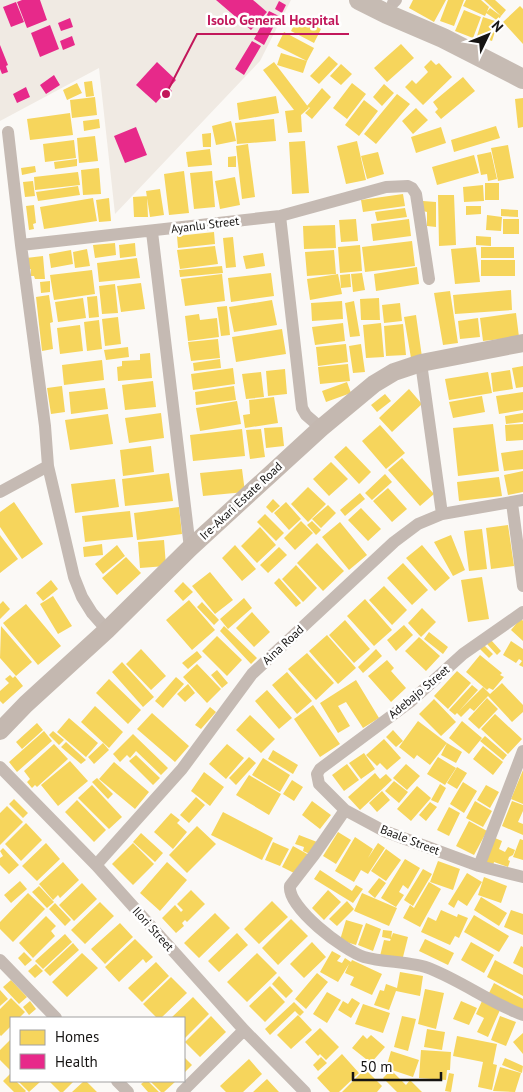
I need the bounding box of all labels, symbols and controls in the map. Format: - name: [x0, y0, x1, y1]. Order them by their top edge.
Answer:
- callout: Isolo General Hospital: [197, 5, 349, 34]
- north arrow: [463, 10, 513, 60]
- text: Isolo General Hospital: [207, 11, 340, 29]
- text: N: [488, 17, 507, 36]
- street label: Ayanlu Street: [170, 213, 240, 236]
- street label: Ire-Akari Estate Road: [196, 459, 285, 543]
- street label: Aina Road: [259, 622, 307, 668]
- street label: Adebajo Street: [385, 662, 452, 722]
- street label: Baale Street: [378, 821, 442, 858]
- street label: Ilori Street: [130, 903, 177, 954]
- legend: [10, 1017, 185, 1082]
- text: Homes: [55, 1027, 99, 1046]
- scale bar: [353, 1050, 440, 1082]
- text: Health: [55, 1052, 98, 1071]
- text: 50 m: [360, 1057, 393, 1076]

